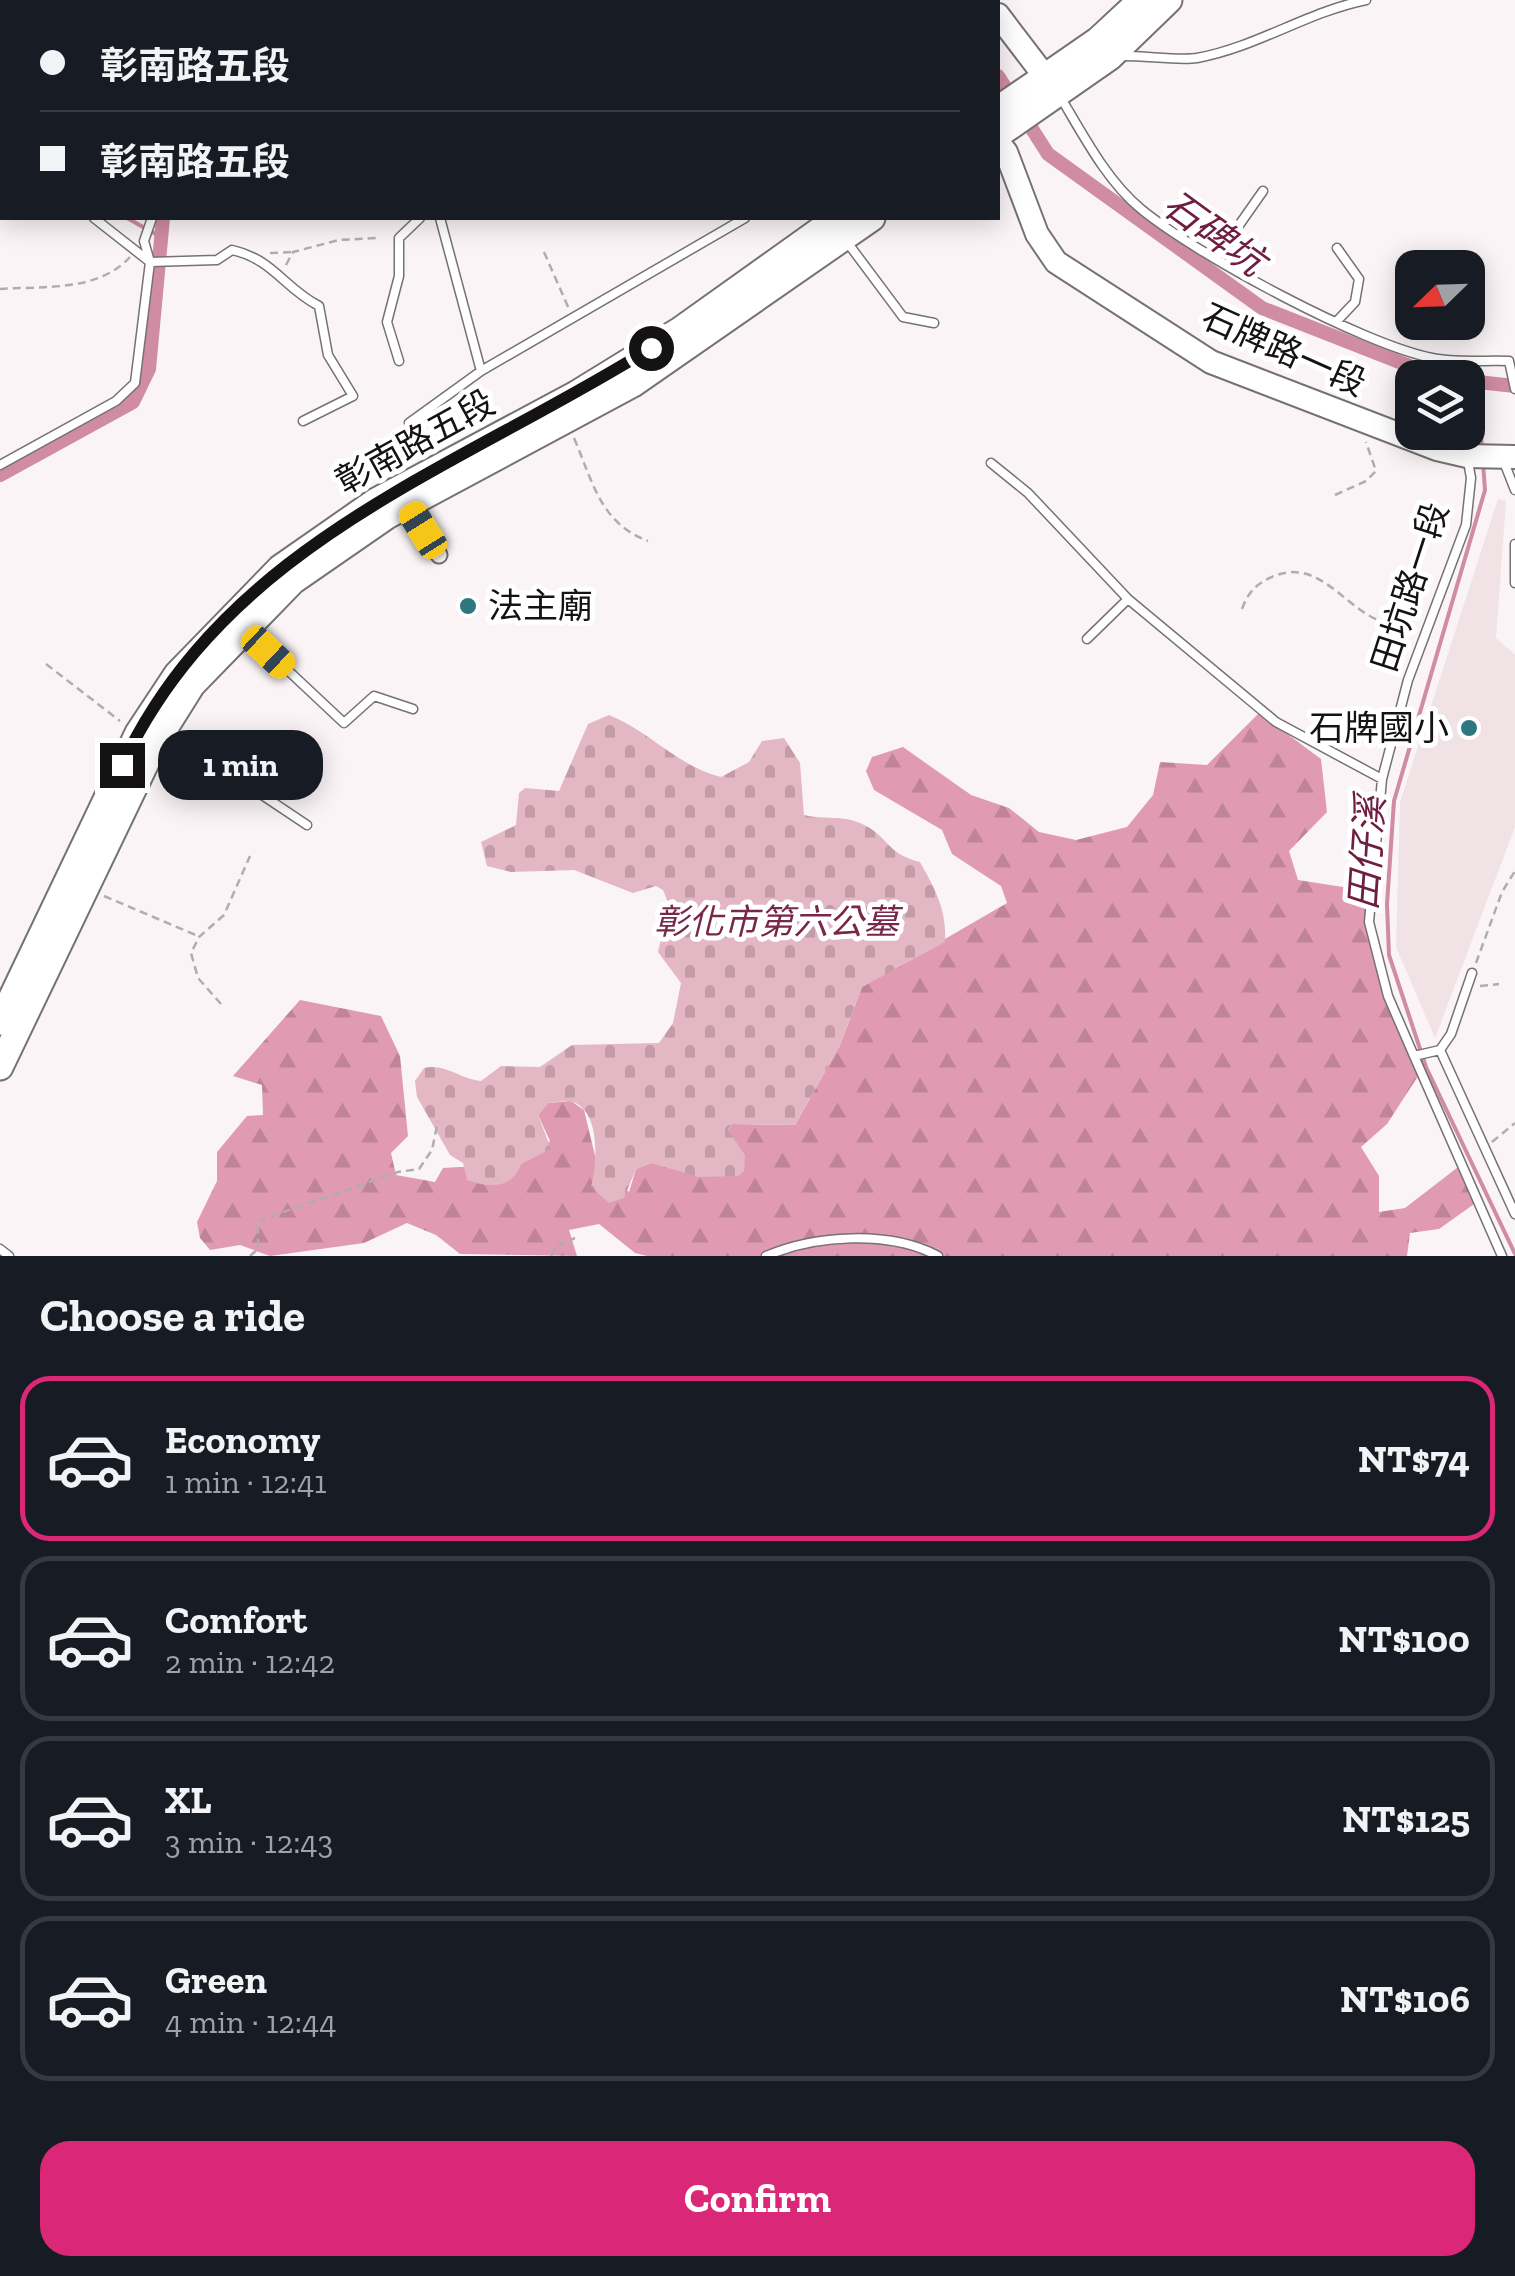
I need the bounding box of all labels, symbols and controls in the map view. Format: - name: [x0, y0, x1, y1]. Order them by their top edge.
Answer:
- text: 彰南路五段: [100, 43, 290, 89]
- text: 彰南路五段: [100, 139, 290, 185]
- water label: 石碑坑: [1154, 181, 1278, 288]
- north arrow: [1395, 250, 1485, 340]
- map controls: [1395, 250, 1485, 450]
- street label: 石牌路一段: [1196, 295, 1372, 405]
- route start: [629, 326, 674, 371]
- button: layers: [1395, 360, 1485, 450]
- street label: 彰南路五段: [328, 381, 502, 503]
- car: [394, 497, 452, 563]
- street label: 田坑路一段: [1363, 497, 1457, 677]
- place label: 法主廟: [488, 585, 593, 627]
- marker: 法主廟: [457, 595, 479, 617]
- car: [236, 621, 300, 683]
- place label: 石牌國小: [1309, 707, 1449, 749]
- marker: 石牌國小: [1458, 717, 1480, 739]
- callout: 1 min: [157, 730, 322, 800]
- route end: [100, 743, 145, 788]
- text: 1 min: [203, 746, 278, 784]
- water label: 田仔溪: [1340, 790, 1394, 911]
- park label: 彰化市第六公墓: [653, 901, 903, 943]
- text: Choose a ride: [40, 1289, 305, 1343]
- icon: car: [45, 1414, 135, 1504]
- text: Economy: [165, 1417, 320, 1463]
- text: NT$74: [1358, 1436, 1470, 1482]
- text: 1 min · 12:41: [165, 1463, 327, 1501]
- icon: car: [45, 1594, 135, 1684]
- text: Comfort: [165, 1597, 307, 1643]
- text: NT$100: [1339, 1616, 1470, 1662]
- text: 2 min · 12:42: [165, 1643, 335, 1681]
- icon: car: [45, 1774, 135, 1864]
- text: XL: [165, 1777, 212, 1823]
- text: NT$125: [1342, 1796, 1470, 1842]
- text: 3 min · 12:43: [165, 1823, 333, 1861]
- icon: car: [45, 1954, 135, 2044]
- text: Green: [165, 1957, 267, 2003]
- text: NT$106: [1340, 1976, 1470, 2022]
- text: 4 min · 12:44: [165, 2003, 336, 2041]
- button: Confirm: [40, 2141, 1475, 2256]

